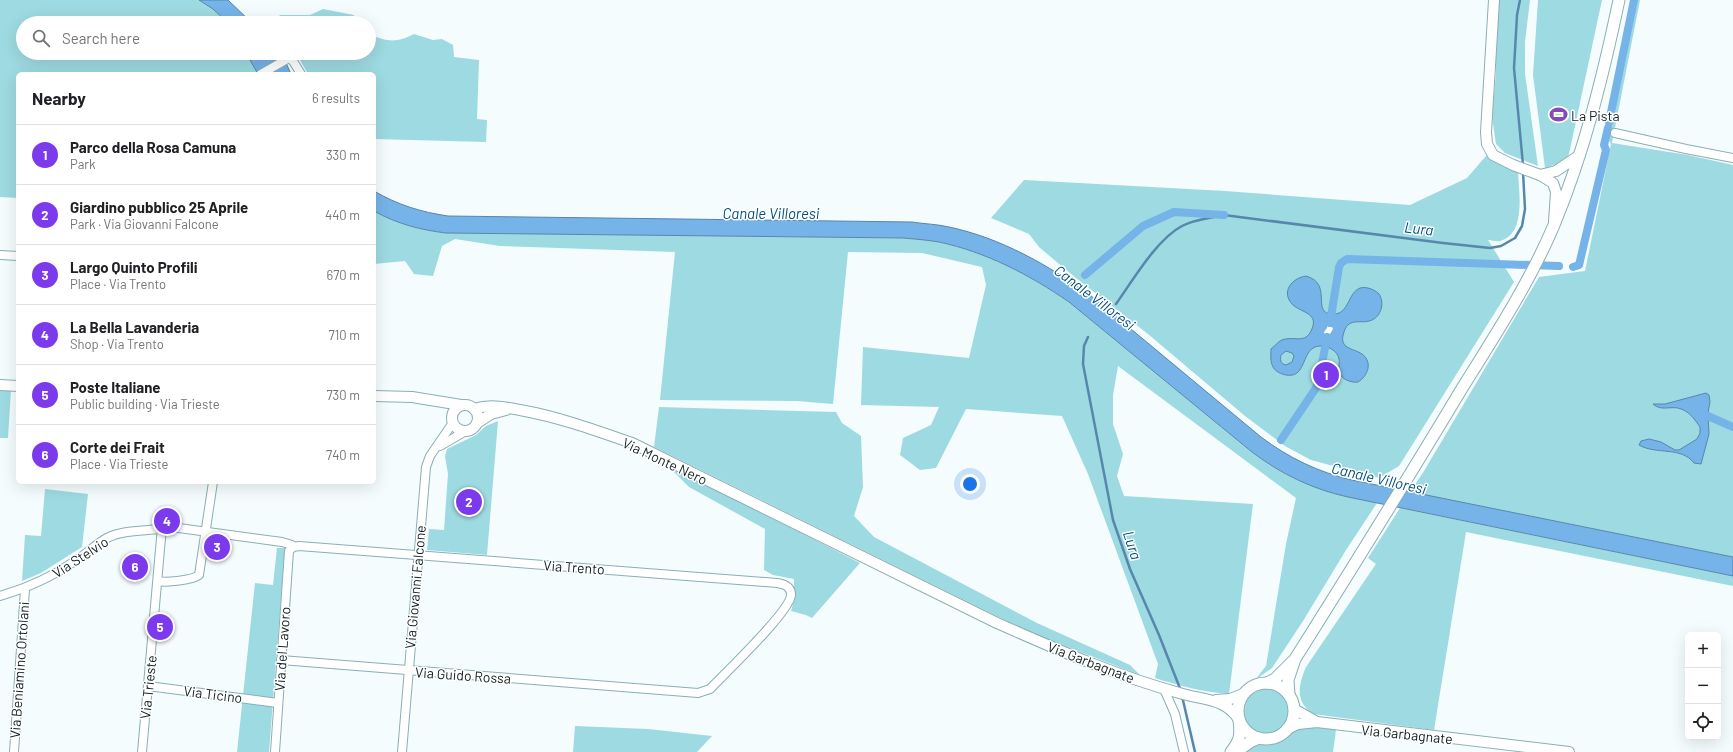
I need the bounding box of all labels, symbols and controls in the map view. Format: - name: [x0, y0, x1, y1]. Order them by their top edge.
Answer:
- search box: [16, 16, 376, 60]
- icon: search: [30, 27, 52, 49]
- text: Search here: [62, 29, 140, 47]
- text: Nearby: [32, 88, 86, 108]
- text: 6 results: [312, 90, 360, 106]
- sports icon: La Pista: [1548, 105, 1568, 125]
- place label: La Pista: [1571, 107, 1620, 124]
- text: Parco della Rosa Camuna: [70, 138, 236, 156]
- text: 1: [43, 147, 47, 163]
- text: 330 m: [326, 147, 360, 163]
- text: Park: [70, 156, 96, 172]
- text: Giardino pubblico 25 Aprile: [70, 198, 248, 216]
- water label: Canale Villoresi: [723, 204, 820, 222]
- text: 2: [41, 207, 49, 223]
- text: 440 m: [325, 207, 360, 223]
- text: Park · Via Giovanni Falcone: [70, 216, 219, 232]
- water label: Lura: [1403, 217, 1435, 239]
- text: Largo Quinto Profili: [70, 258, 198, 276]
- water label: Canale Villoresi: [1051, 261, 1139, 334]
- text: 3: [41, 267, 49, 283]
- text: 670 m: [326, 267, 360, 283]
- text: Place · Via Trento: [70, 276, 166, 292]
- text: La Bella Lavanderia: [70, 318, 199, 336]
- text: 4: [41, 327, 49, 343]
- text: 710 m: [329, 327, 360, 343]
- text: Shop · Via Trento: [70, 336, 164, 352]
- pin: 1: [1313, 360, 1339, 390]
- text: Poste Italiane: [70, 378, 161, 396]
- text: 5: [41, 387, 49, 403]
- text: 730 m: [326, 387, 360, 403]
- text: Public building · Via Trieste: [70, 396, 220, 412]
- street label: Via Monte Nero: [620, 434, 710, 488]
- text: Corte dei Frait: [70, 438, 165, 456]
- text: 6: [42, 447, 48, 463]
- text: 740 m: [326, 447, 360, 463]
- text: Place · Via Trieste: [70, 456, 168, 472]
- water label: Canale Villoresi: [1330, 458, 1428, 498]
- your location: [960, 474, 980, 494]
- pin: 2: [456, 487, 482, 517]
- pin: 4: [154, 506, 180, 536]
- street label: Via Giovanni Falcone: [401, 524, 429, 650]
- water label: Lura: [1120, 528, 1146, 562]
- pin: 3: [204, 532, 230, 562]
- street label: Via Stelvio: [49, 533, 111, 581]
- pin: 6: [122, 552, 148, 582]
- street label: Via Trento: [543, 556, 605, 578]
- street label: Via Beniamino Ortolani: [6, 601, 32, 739]
- street label: Via del Lavoro: [271, 606, 293, 692]
- pin: 5: [147, 612, 173, 642]
- map controls: [1685, 632, 1721, 740]
- button: +: [1685, 632, 1721, 668]
- street label: Via Garbagnate: [1045, 638, 1137, 686]
- street label: Via Trieste: [136, 654, 160, 720]
- street label: Via Guido Rossa: [414, 663, 512, 687]
- button: −: [1685, 668, 1721, 704]
- street label: Via Ticino: [183, 682, 243, 706]
- button: locate: [1685, 704, 1721, 740]
- street label: Via Garbagnate: [1360, 721, 1454, 747]

